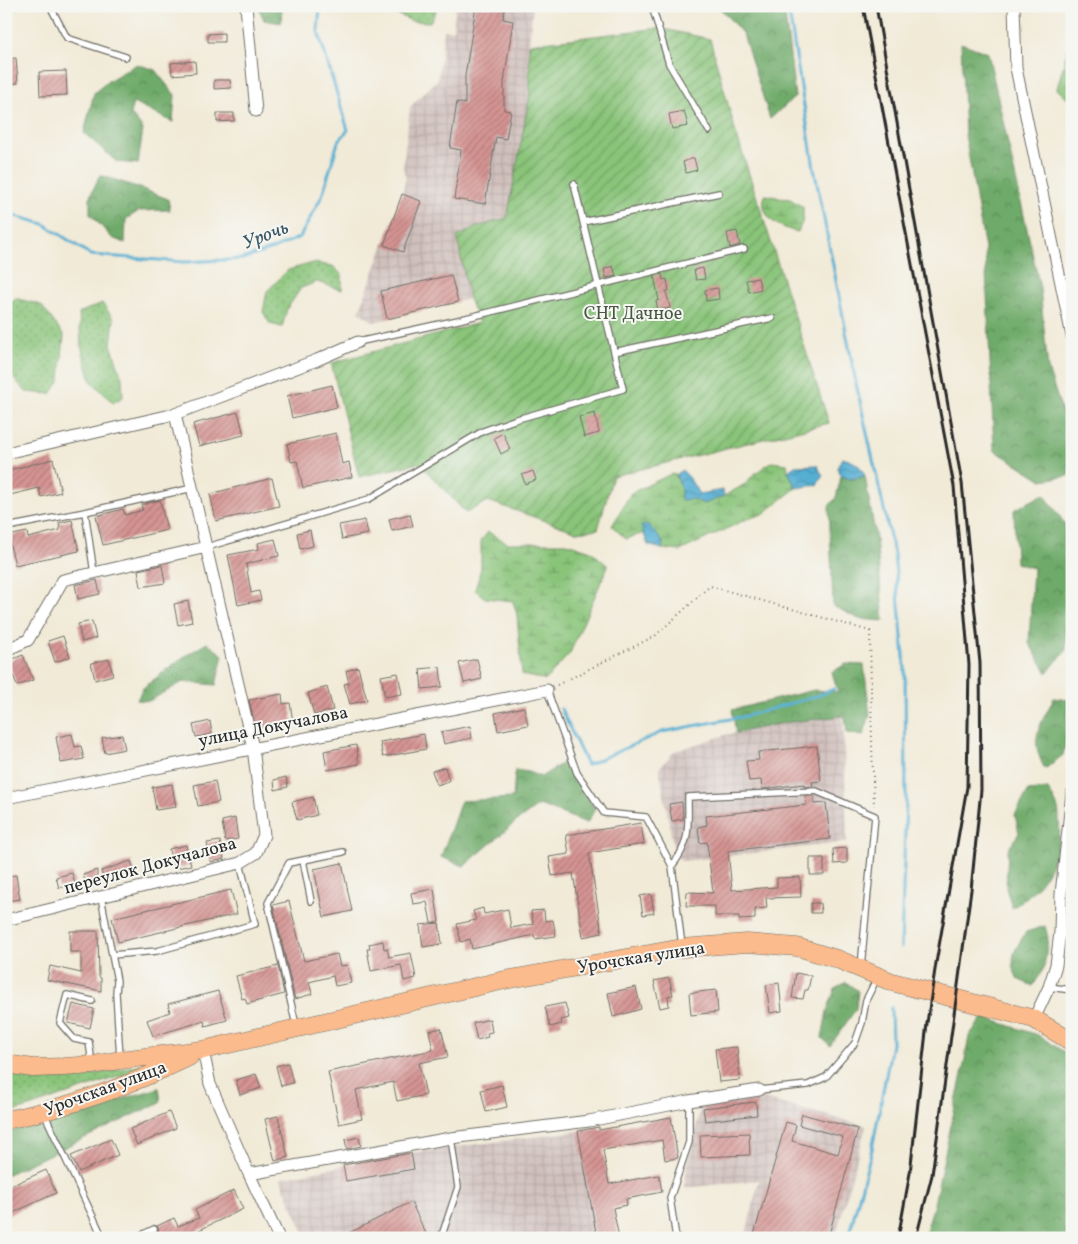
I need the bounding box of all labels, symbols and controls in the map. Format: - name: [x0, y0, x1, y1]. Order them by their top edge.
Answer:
- water label: Урочь: [239, 215, 293, 256]
- park label: СНТ Дачное: [584, 302, 682, 327]
- street label: улица Докучалова: [196, 701, 350, 754]
- street label: переулок Докучалова: [61, 831, 239, 902]
- street label: Урочская улица: [576, 936, 707, 981]
- street label: Урочская улица: [41, 1056, 170, 1123]

